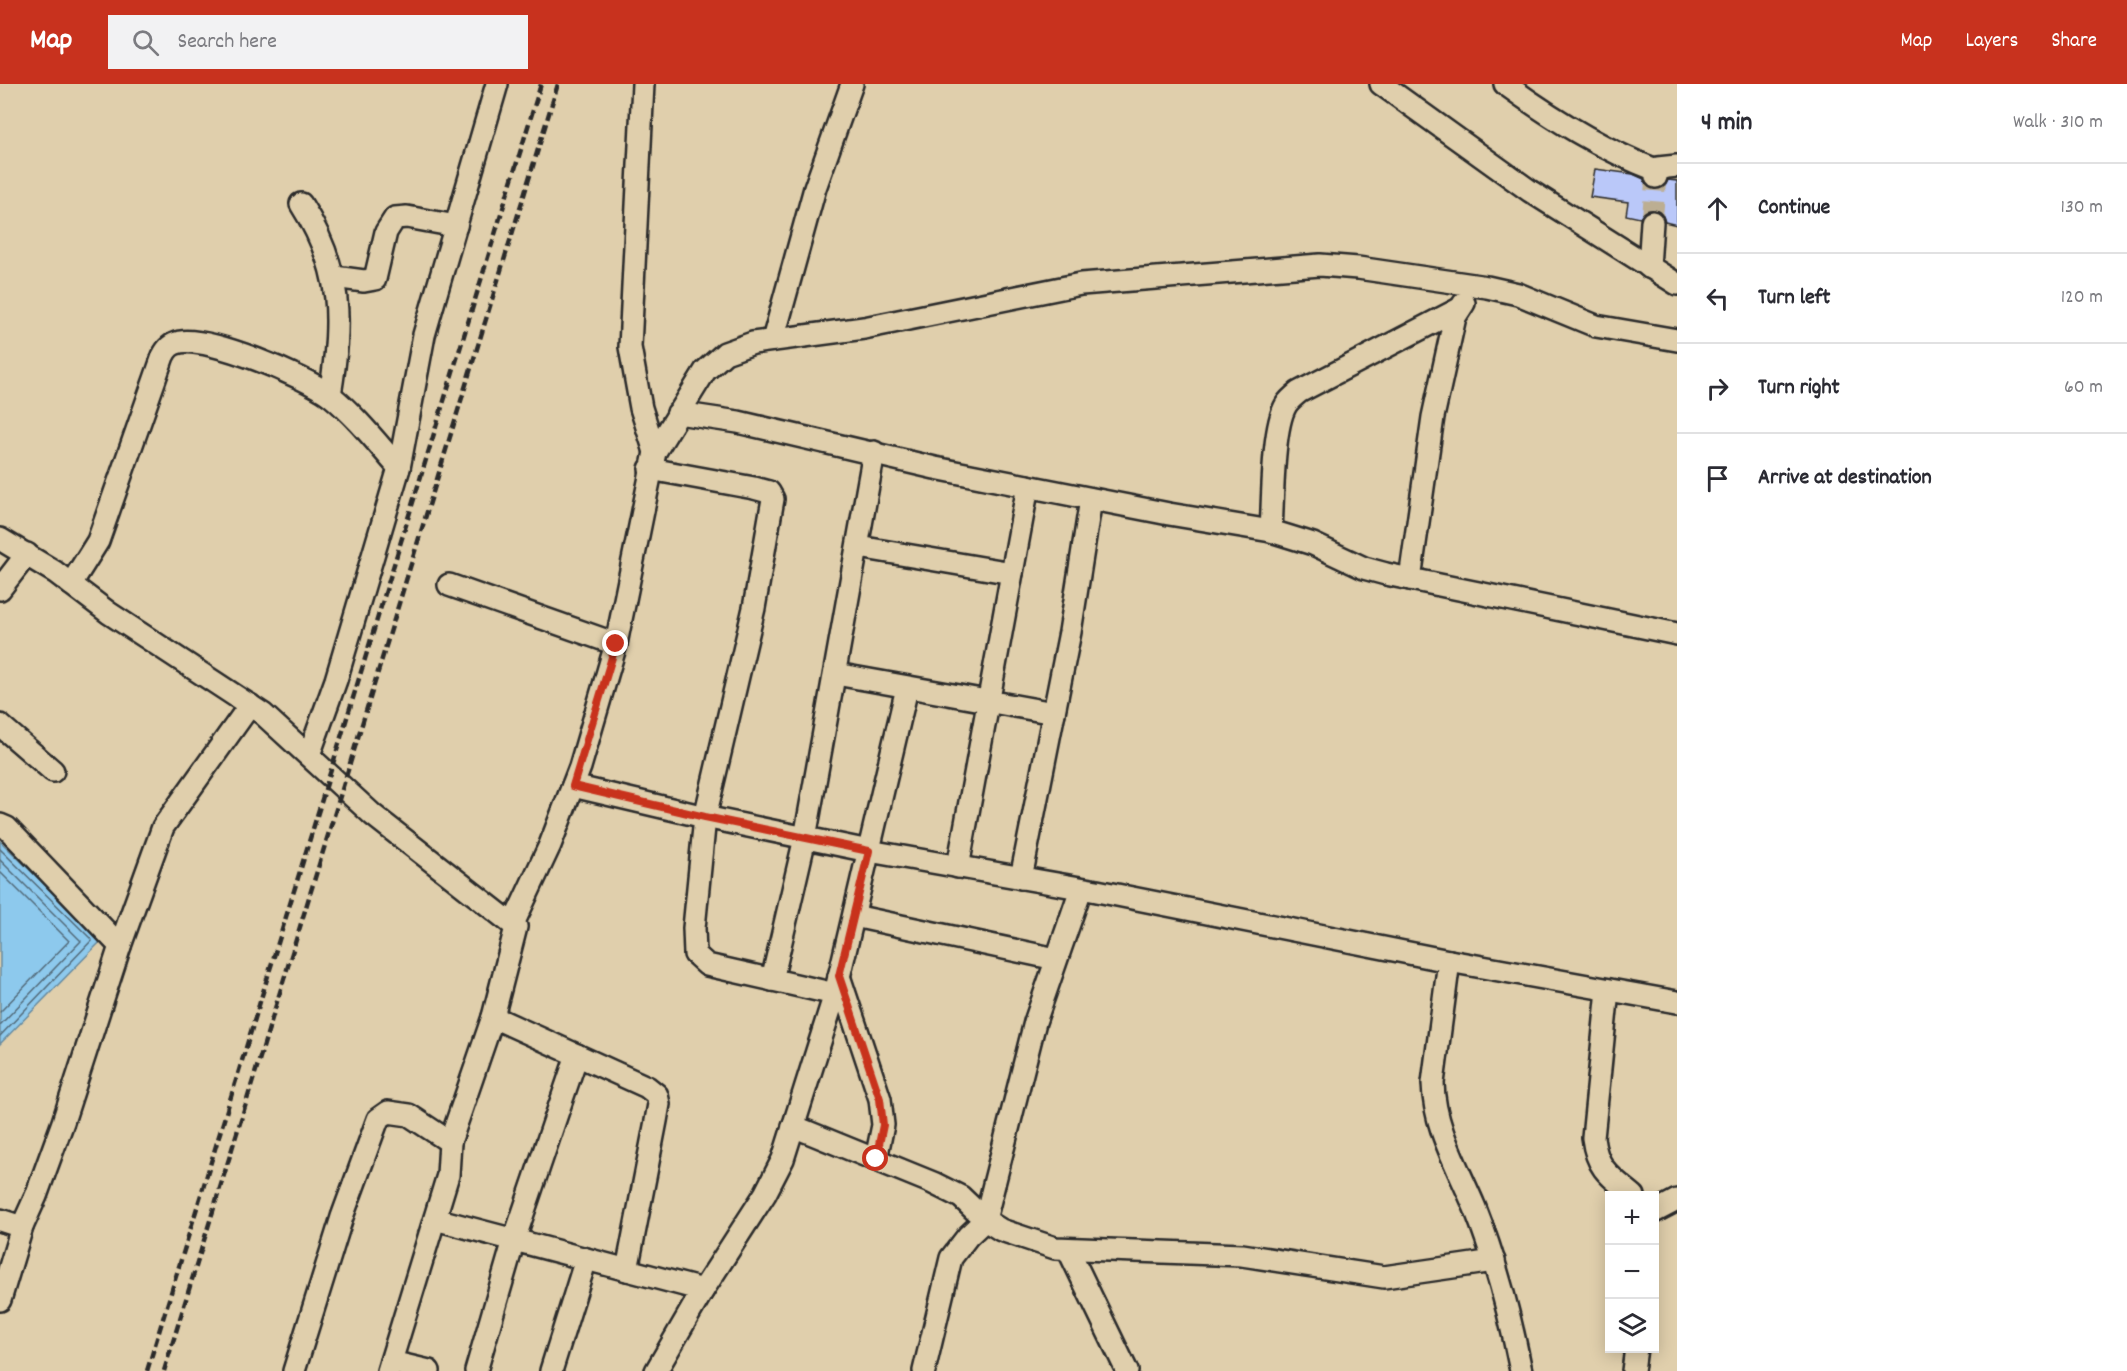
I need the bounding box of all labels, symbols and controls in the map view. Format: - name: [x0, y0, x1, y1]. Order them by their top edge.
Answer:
- search box: [108, 15, 528, 69]
- text: Map: [30, 22, 72, 62]
- icon: search: [129, 26, 162, 59]
- text: Search here: [177, 27, 277, 58]
- text: Map: [1901, 27, 1932, 57]
- text: Layers: [1965, 27, 2018, 57]
- text: Share: [2051, 27, 2097, 57]
- text: 4 min: [1701, 105, 1752, 142]
- text: Walk · 310 m: [2013, 109, 2103, 137]
- icon: ahead: [1701, 192, 1734, 225]
- text: Continue: [1758, 193, 1830, 224]
- text: 130 m: [2061, 194, 2103, 222]
- icon: left: [1701, 282, 1734, 315]
- text: Turn left: [1758, 283, 1830, 314]
- text: 120 m: [2061, 284, 2103, 312]
- icon: right: [1701, 372, 1734, 405]
- text: Turn right: [1758, 373, 1840, 404]
- text: 60 m: [2064, 374, 2103, 402]
- icon: arrive: [1701, 462, 1734, 495]
- text: Arrive at destination: [1758, 463, 1932, 494]
- route end: [602, 630, 628, 656]
- route start: [862, 1145, 888, 1171]
- map controls: [1605, 1191, 1659, 1353]
- button: +: [1605, 1191, 1659, 1245]
- button: −: [1605, 1245, 1659, 1299]
- button: layers: [1605, 1299, 1659, 1353]

